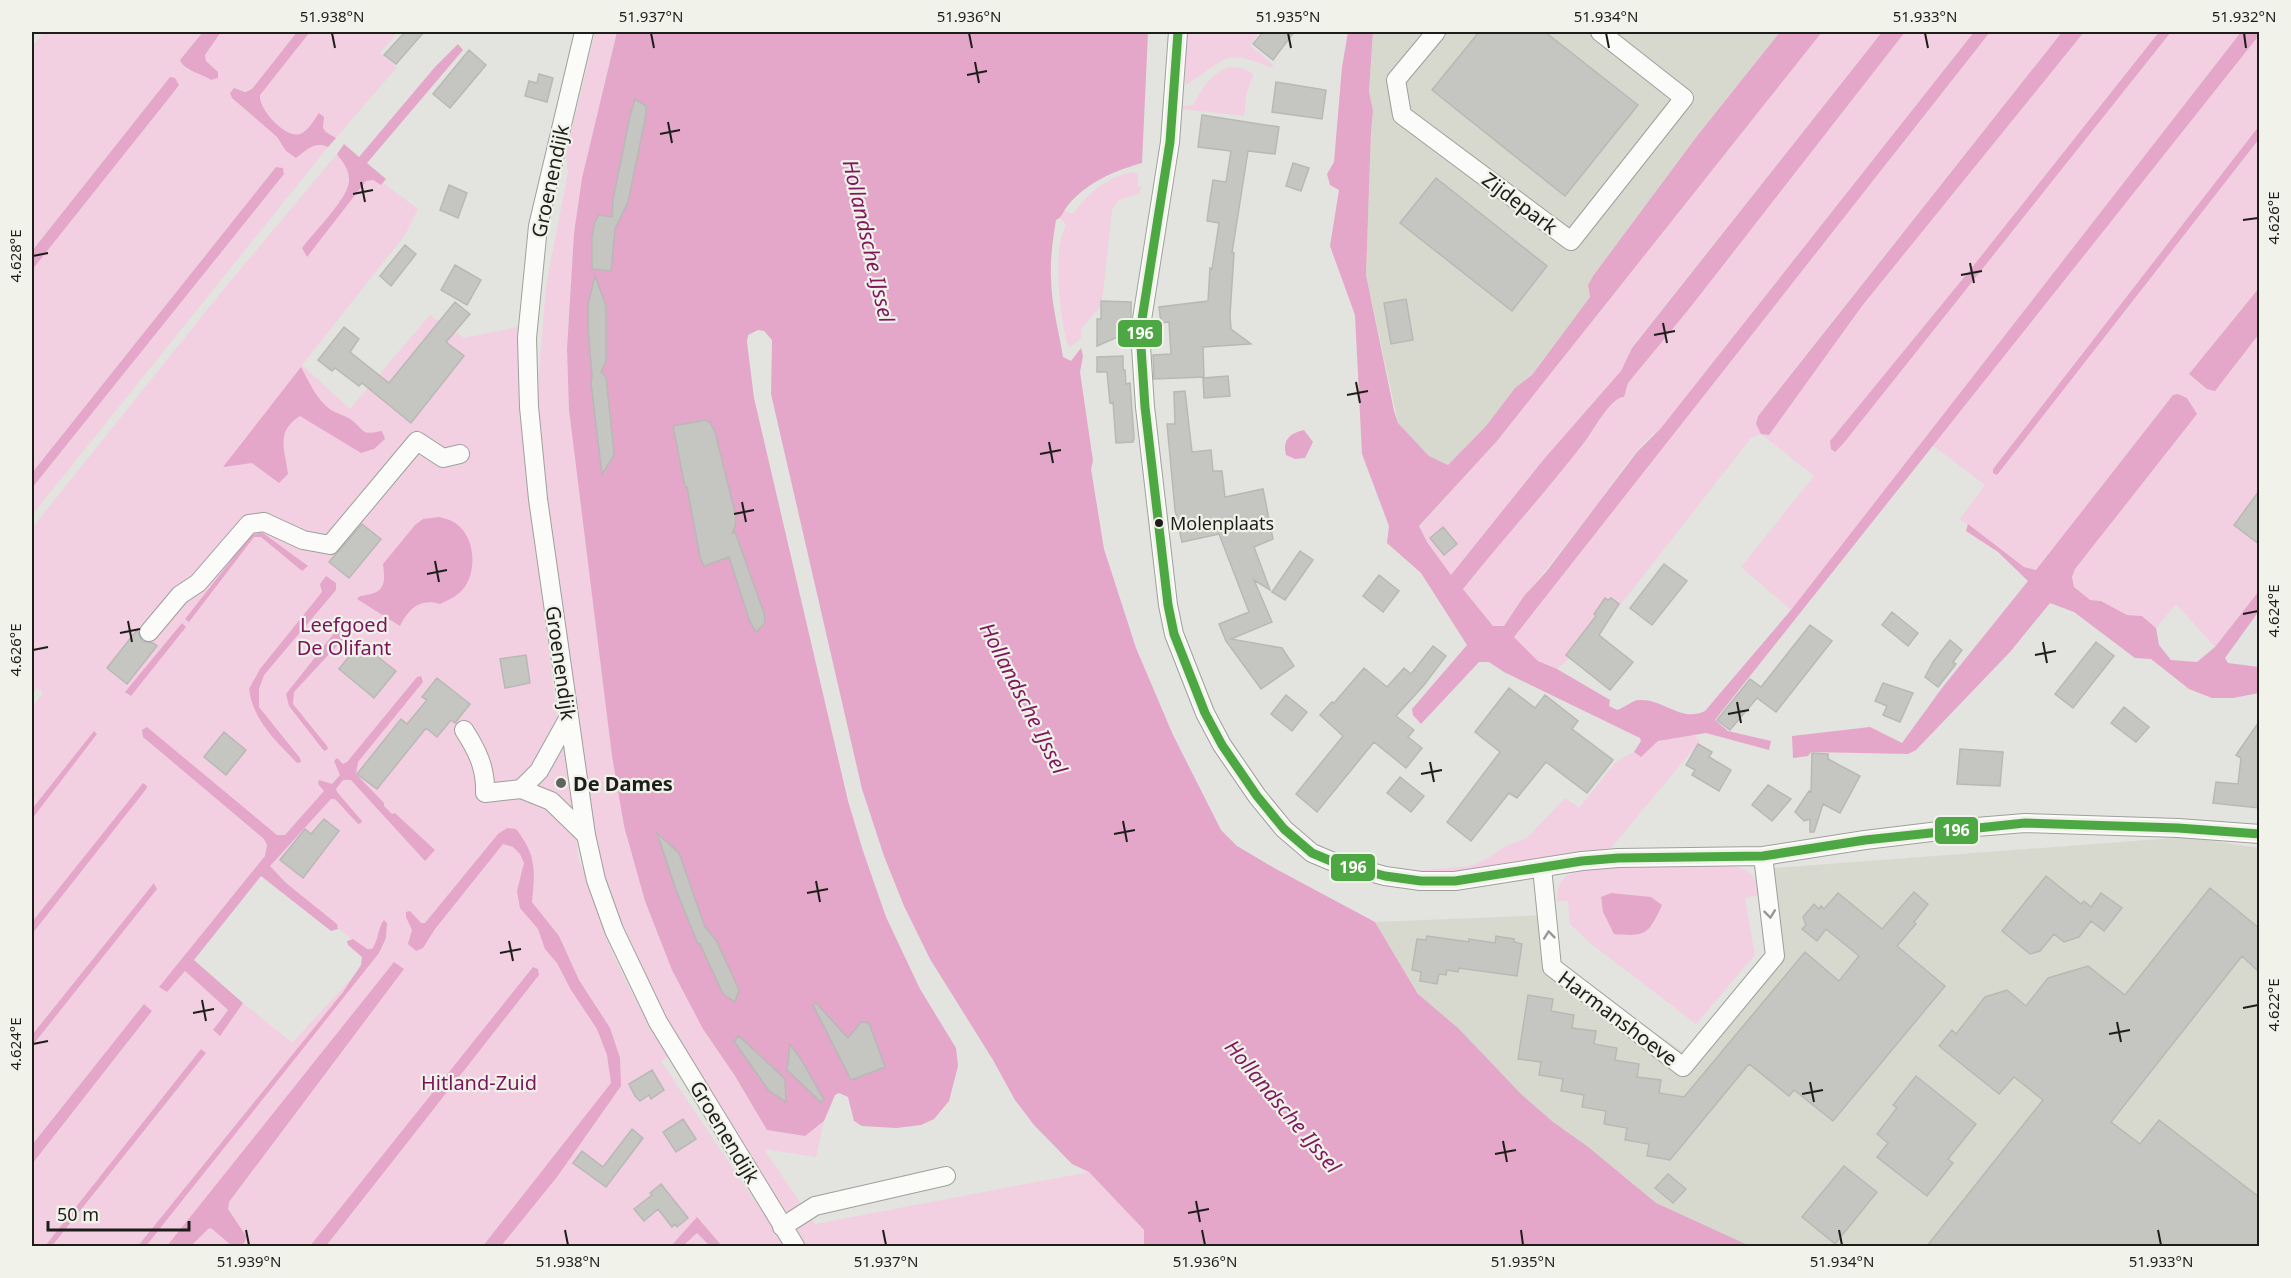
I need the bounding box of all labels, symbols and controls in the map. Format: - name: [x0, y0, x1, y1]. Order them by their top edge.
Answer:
- text: 51.938°N: [300, 6, 364, 26]
- text: 51.937°N: [619, 6, 683, 26]
- text: 51.936°N: [937, 6, 1001, 26]
- text: 51.935°N: [1256, 6, 1320, 26]
- text: 51.934°N: [1574, 6, 1638, 26]
- text: 51.933°N: [1893, 6, 1957, 26]
- text: 51.932°N: [2212, 6, 2276, 26]
- street label: Groenendijk: [525, 122, 575, 240]
- water label: Hollandsche IJssel: [837, 157, 901, 326]
- street label: Zijdepark: [1477, 166, 1563, 240]
- text: 4.626°E: [2263, 191, 2283, 245]
- text: 4.628°E: [5, 229, 25, 283]
- line badge: 196: [1117, 319, 1163, 348]
- text: 196: [1126, 322, 1154, 344]
- place label: Molenplaats: [1170, 511, 1274, 535]
- marker: Molenplaats: [1153, 517, 1165, 529]
- text: 4.624°E: [2263, 584, 2283, 638]
- street label: Groenendijk: [540, 604, 582, 722]
- park label: Leefgoed De Olifant: [297, 611, 391, 661]
- water label: Hollandsche IJssel: [974, 617, 1075, 779]
- text: 4.626°E: [5, 623, 25, 677]
- place label: De Dames: [573, 770, 673, 797]
- marker: De Dames: [554, 776, 568, 790]
- line badge: 196: [1934, 816, 1979, 845]
- text: 196: [1942, 819, 1970, 841]
- line badge: 196: [1330, 853, 1376, 882]
- text: 196: [1339, 856, 1367, 878]
- one-way arrow: [1764, 909, 1776, 918]
- one-way arrow: [1543, 931, 1556, 940]
- street label: Harmanshoeve: [1553, 964, 1683, 1072]
- text: 4.622°E: [2263, 978, 2283, 1032]
- text: 4.624°E: [5, 1017, 25, 1071]
- water label: Hollandsche IJssel: [1219, 1033, 1348, 1179]
- park label: Hitland-Zuid: [421, 1069, 537, 1096]
- street label: Groenendijk: [684, 1076, 766, 1189]
- scale bar: [48, 1194, 189, 1232]
- text: 50 m: [57, 1202, 99, 1226]
- text: 51.939°N: [217, 1251, 281, 1271]
- text: 51.938°N: [536, 1251, 600, 1271]
- text: 51.937°N: [854, 1251, 918, 1271]
- text: 51.936°N: [1173, 1251, 1237, 1271]
- text: 51.935°N: [1491, 1251, 1555, 1271]
- text: 51.934°N: [1810, 1251, 1874, 1271]
- text: 51.933°N: [2129, 1251, 2193, 1271]

